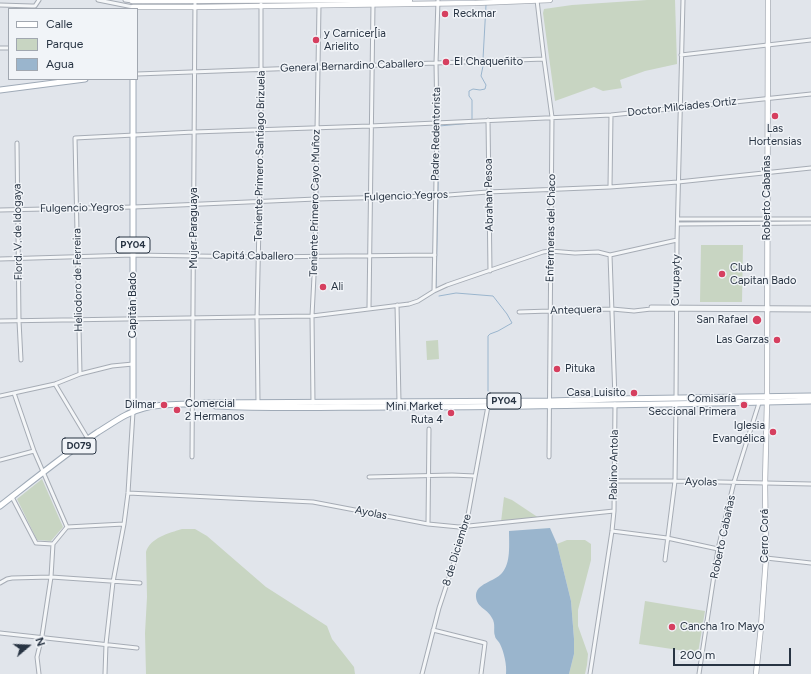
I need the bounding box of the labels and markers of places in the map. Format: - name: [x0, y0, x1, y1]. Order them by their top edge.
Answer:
- place label: Reckmar: [453, 7, 496, 21]
- marker: Reckmar: [440, 9, 450, 19]
- place label: y Carnicer[ia Arielito: [324, 27, 386, 53]
- marker: y Carnicer[ia Arielito: [311, 35, 321, 45]
- place label: El Chaqueñito: [454, 55, 523, 69]
- marker: El Chaqueñito: [441, 57, 451, 67]
- marker: Las Hortensias: [770, 111, 780, 121]
- place label: Las Hortensias: [748, 122, 802, 148]
- place label: Club Capitan Bado: [730, 261, 796, 287]
- marker: Club Capitan Bado: [717, 269, 727, 279]
- place label: Ali: [331, 280, 343, 294]
- marker: Ali: [318, 282, 328, 292]
- place label: San Rafael: [696, 313, 748, 327]
- marker: San Rafael: [751, 314, 763, 326]
- place label: Las Garzas: [716, 333, 769, 347]
- marker: Las Garzas: [772, 335, 782, 345]
- place label: Pituka: [565, 362, 595, 376]
- marker: Pituka: [552, 364, 562, 374]
- place label: Casa Luisito: [566, 386, 626, 400]
- marker: Casa Luisito: [629, 388, 639, 398]
- place label: Comisaría Seccional Primera: [648, 392, 736, 418]
- place label: Comercial 2 Hermanos: [185, 397, 244, 423]
- place label: Dilmar: [125, 398, 156, 412]
- marker: Dilmar: [159, 400, 169, 410]
- place label: Mini Market Ruta 4: [386, 400, 443, 426]
- marker: Comisaría Seccional Primera: [739, 400, 749, 410]
- marker: Comercial 2 Hermanos: [172, 405, 182, 415]
- marker: Mini Market Ruta 4: [446, 408, 456, 418]
- place label: Iglesia Evangélica: [712, 419, 765, 445]
- marker: Iglesia Evangélica: [768, 427, 778, 437]
- place label: Cancha 1ro Mayo: [680, 620, 764, 634]
- marker: Cancha 1ro Mayo: [667, 622, 677, 632]

